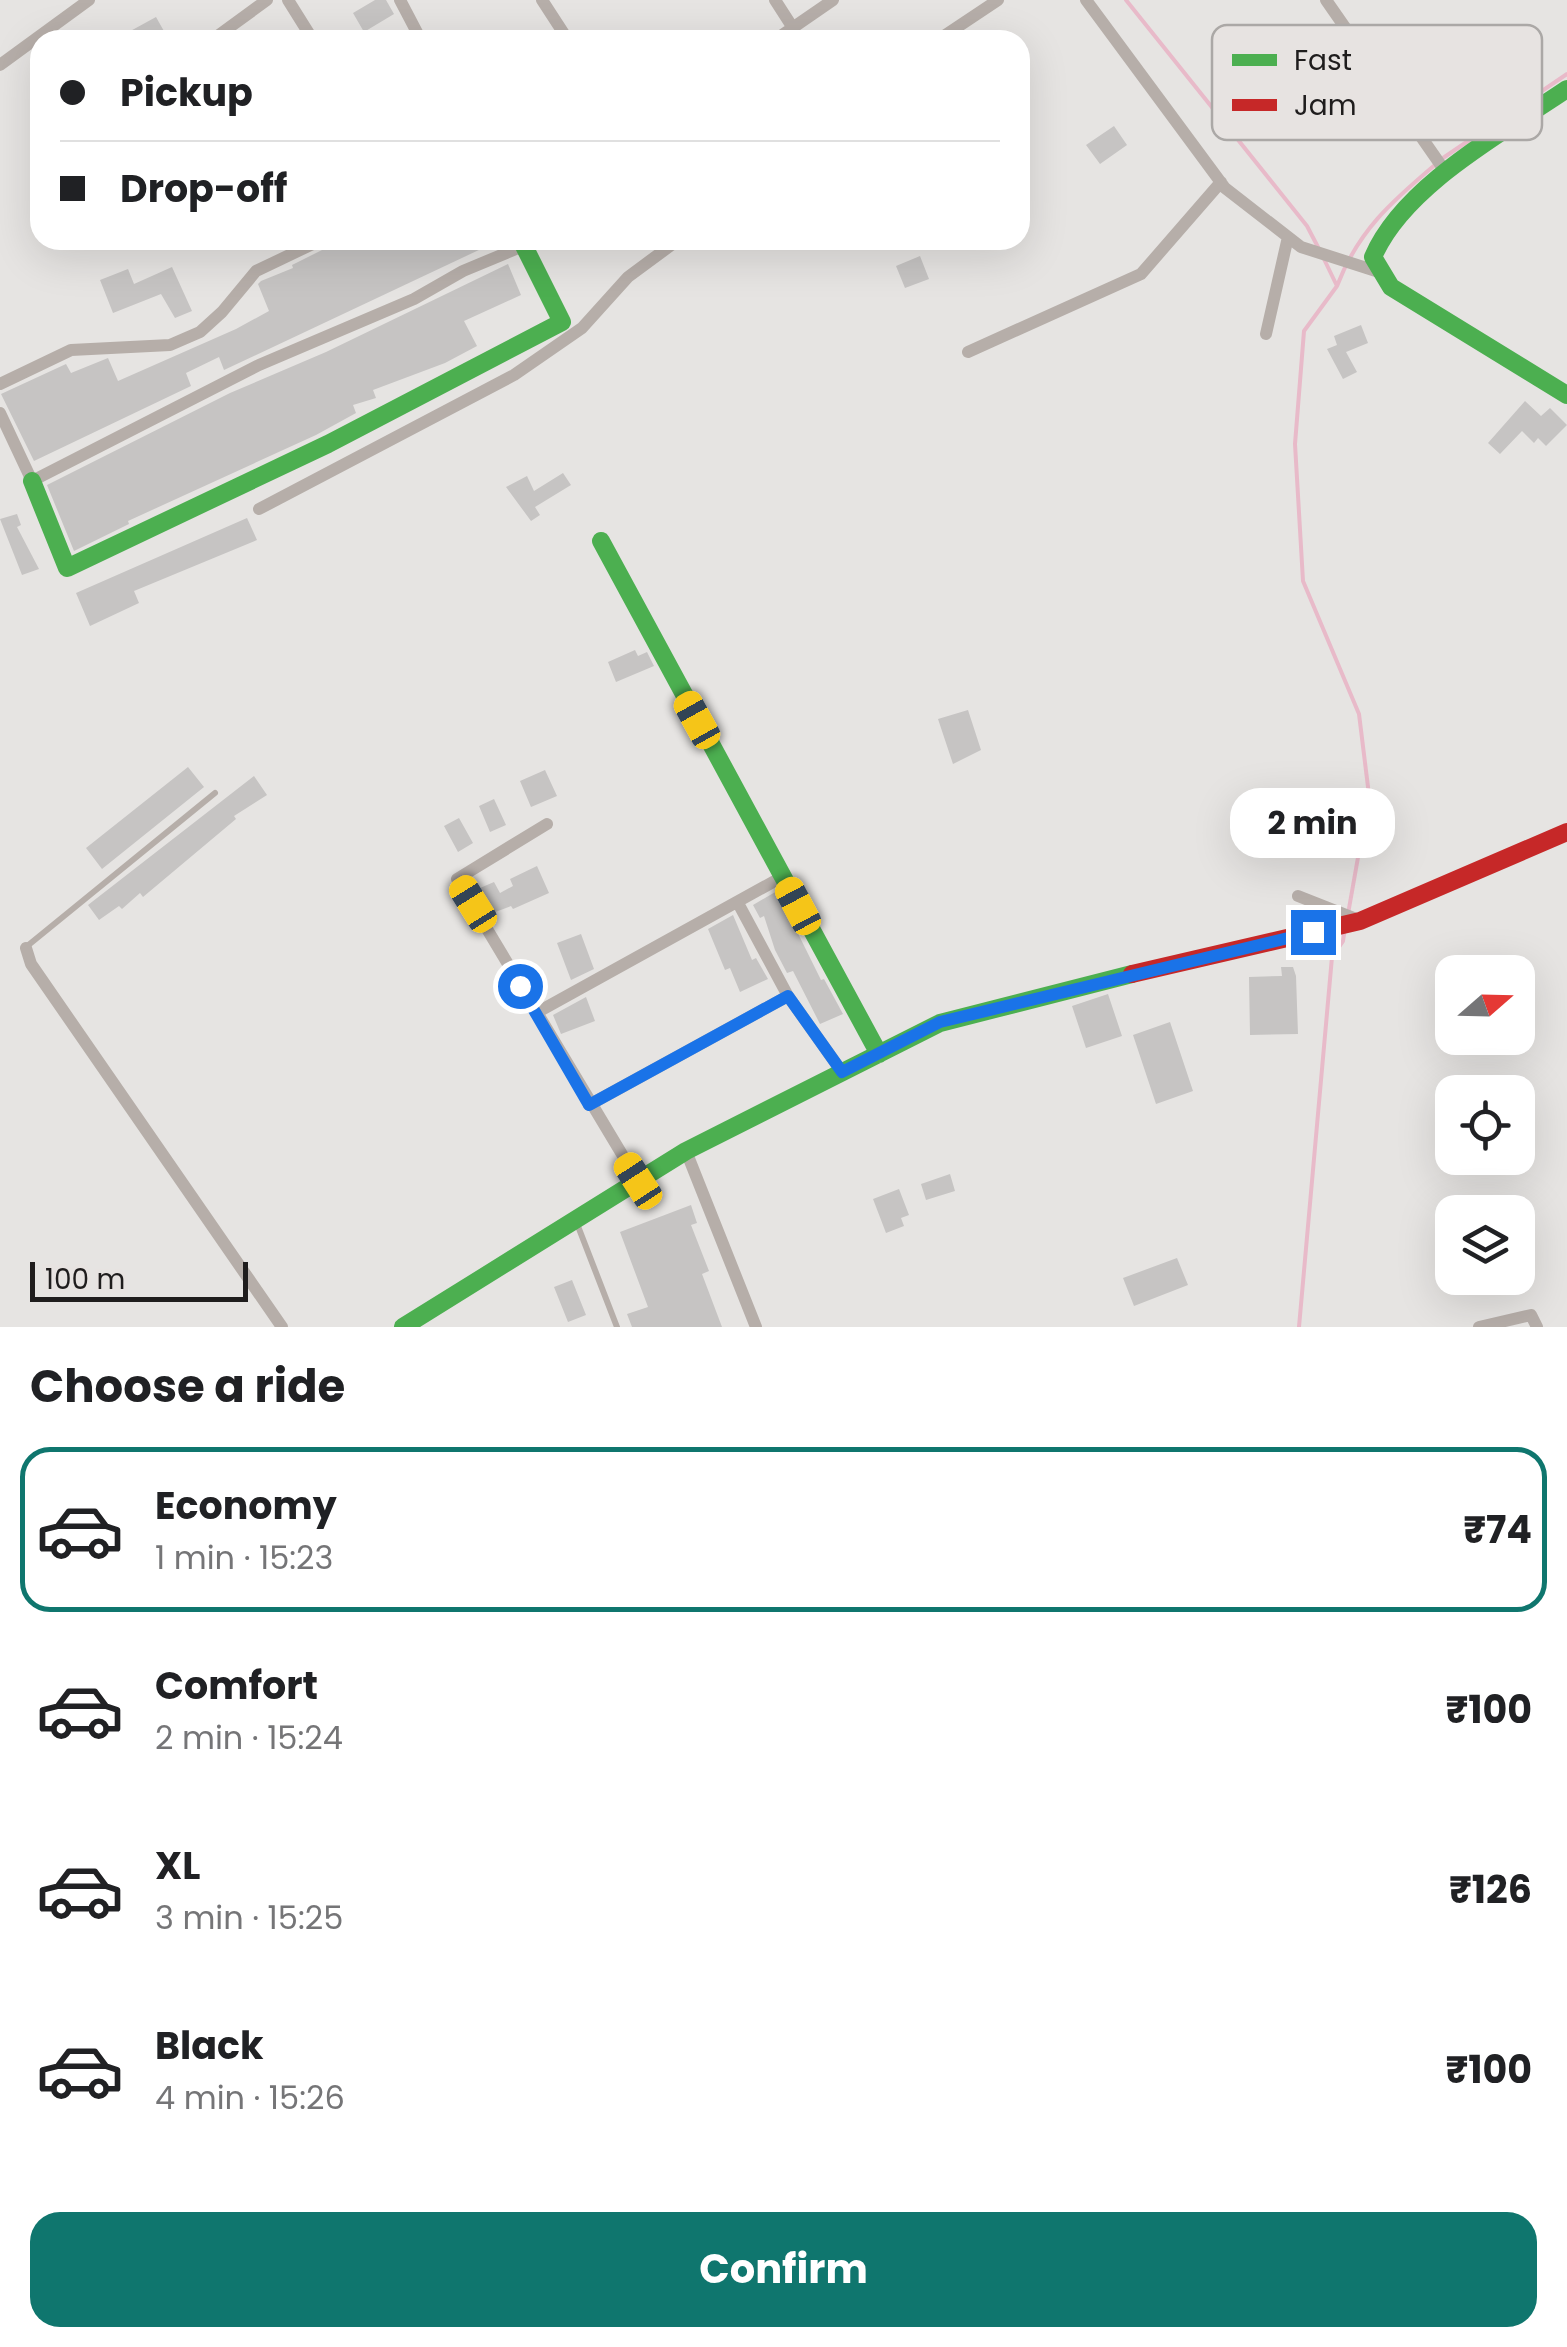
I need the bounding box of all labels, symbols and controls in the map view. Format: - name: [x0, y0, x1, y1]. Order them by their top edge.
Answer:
- legend: [1212, 25, 1542, 140]
- text: Fast: [1294, 41, 1352, 80]
- text: Pickup: [120, 66, 253, 119]
- text: Jam: [1294, 86, 1357, 125]
- text: Drop-off: [120, 162, 288, 215]
- car: [669, 686, 725, 754]
- callout: 2 min: [1230, 787, 1396, 857]
- text: 2 min: [1268, 800, 1357, 845]
- car: [444, 871, 502, 937]
- car: [771, 872, 825, 940]
- route end: [1291, 910, 1336, 955]
- north arrow: [1435, 955, 1535, 1055]
- map controls: [1435, 955, 1535, 1295]
- route start: [498, 964, 543, 1009]
- button: locate: [1435, 1075, 1535, 1175]
- car: [609, 1148, 667, 1214]
- button: layers: [1435, 1195, 1535, 1295]
- scale bar: [30, 1257, 248, 1302]
- text: 100 m: [45, 1260, 125, 1299]
- text: Choose a ride: [30, 1355, 345, 1418]
- text: Economy: [155, 1479, 337, 1532]
- icon: car: [35, 1485, 125, 1575]
- text: ₹74: [1463, 1503, 1532, 1556]
- text: 1 min · 15:23: [155, 1535, 333, 1580]
- text: Comfort: [155, 1659, 318, 1712]
- icon: car: [35, 1665, 125, 1755]
- text: ₹100: [1445, 1683, 1532, 1736]
- text: 2 min · 15:24: [155, 1715, 343, 1760]
- text: XL: [155, 1839, 200, 1892]
- icon: car: [35, 1845, 125, 1935]
- text: ₹126: [1449, 1863, 1532, 1916]
- text: 3 min · 15:25: [155, 1895, 343, 1940]
- text: Black: [155, 2019, 264, 2072]
- icon: car: [35, 2025, 125, 2115]
- text: ₹100: [1445, 2043, 1532, 2096]
- text: 4 min · 15:26: [155, 2075, 345, 2120]
- button: Confirm: [30, 2212, 1537, 2327]

